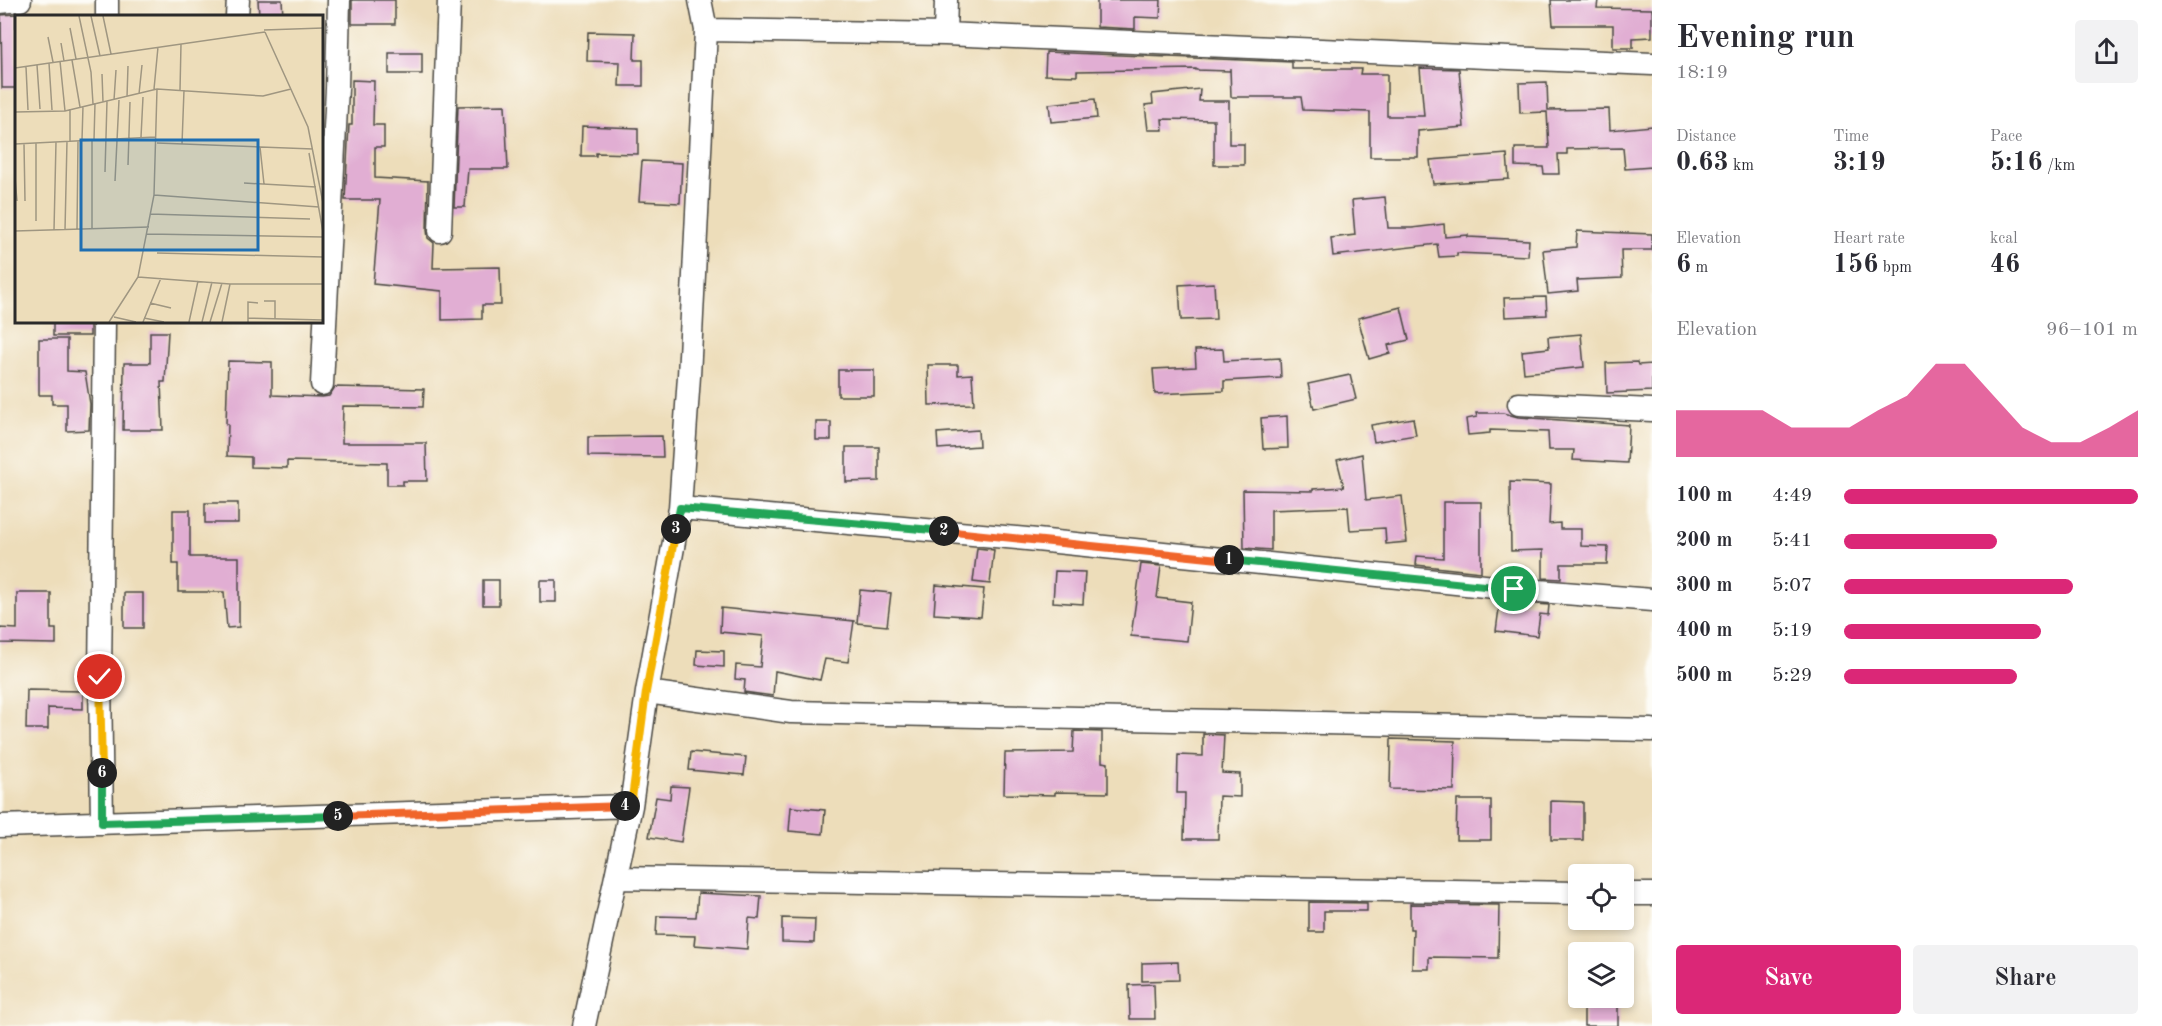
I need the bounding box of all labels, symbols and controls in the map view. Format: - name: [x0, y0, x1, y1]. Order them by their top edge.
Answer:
- inset map: [15, 15, 322, 322]
- button: share: [2075, 20, 2138, 83]
- text: Evening run: [1676, 22, 1855, 55]
- text: 18:19: [1676, 63, 1728, 83]
- text: Distance: [1676, 129, 1736, 145]
- text: Time: [1833, 129, 1869, 145]
- text: Pace: [1990, 129, 2022, 145]
- text: 0.63: [1676, 150, 1729, 176]
- text: 3:19: [1833, 150, 1886, 176]
- text: 5:16: [1990, 150, 2043, 176]
- text: km: [1729, 158, 1754, 174]
- text: /km: [2043, 158, 2075, 174]
- text: Elevation: [1676, 231, 1741, 247]
- text: Heart rate: [1833, 231, 1905, 247]
- text: kcal: [1990, 231, 2018, 247]
- text: 6: [1676, 252, 1691, 278]
- text: 156: [1833, 252, 1878, 278]
- text: 46: [1990, 252, 2020, 278]
- text: m: [1691, 260, 1708, 276]
- text: bpm: [1878, 260, 1912, 276]
- text: Elevation: [1676, 320, 1757, 340]
- text: 96–101 m: [2046, 320, 2138, 340]
- text: 100 m: [1676, 486, 1732, 506]
- text: 4:49: [1772, 486, 1812, 506]
- pin: 3: [661, 514, 691, 544]
- pin: 2: [929, 516, 959, 546]
- text: 3: [671, 521, 681, 537]
- text: 2: [939, 523, 949, 539]
- text: 200 m: [1676, 531, 1732, 551]
- text: 5:41: [1772, 531, 1812, 551]
- pin: 1: [1214, 545, 1244, 575]
- text: 1: [1224, 552, 1234, 568]
- pin: [1488, 563, 1539, 614]
- icon: arrive: [1497, 572, 1530, 605]
- text: 300 m: [1676, 576, 1732, 596]
- text: 5:07: [1772, 576, 1812, 596]
- text: 400 m: [1676, 621, 1732, 641]
- text: 5:19: [1772, 621, 1812, 641]
- pin: [74, 651, 125, 702]
- icon: check: [83, 660, 116, 693]
- text: 500 m: [1676, 666, 1732, 686]
- text: 5:29: [1772, 666, 1812, 686]
- pin: 6: [87, 758, 117, 788]
- text: 6: [97, 765, 107, 781]
- pin: 4: [610, 791, 640, 821]
- text: 4: [620, 798, 630, 814]
- pin: 5: [323, 801, 353, 831]
- text: 5: [333, 808, 343, 824]
- map controls: [1568, 864, 1634, 1008]
- button: locate: [1568, 864, 1634, 930]
- button: layers: [1568, 942, 1634, 1008]
- button: Save: [1676, 945, 1901, 1014]
- button: Share: [1913, 945, 2138, 1014]

